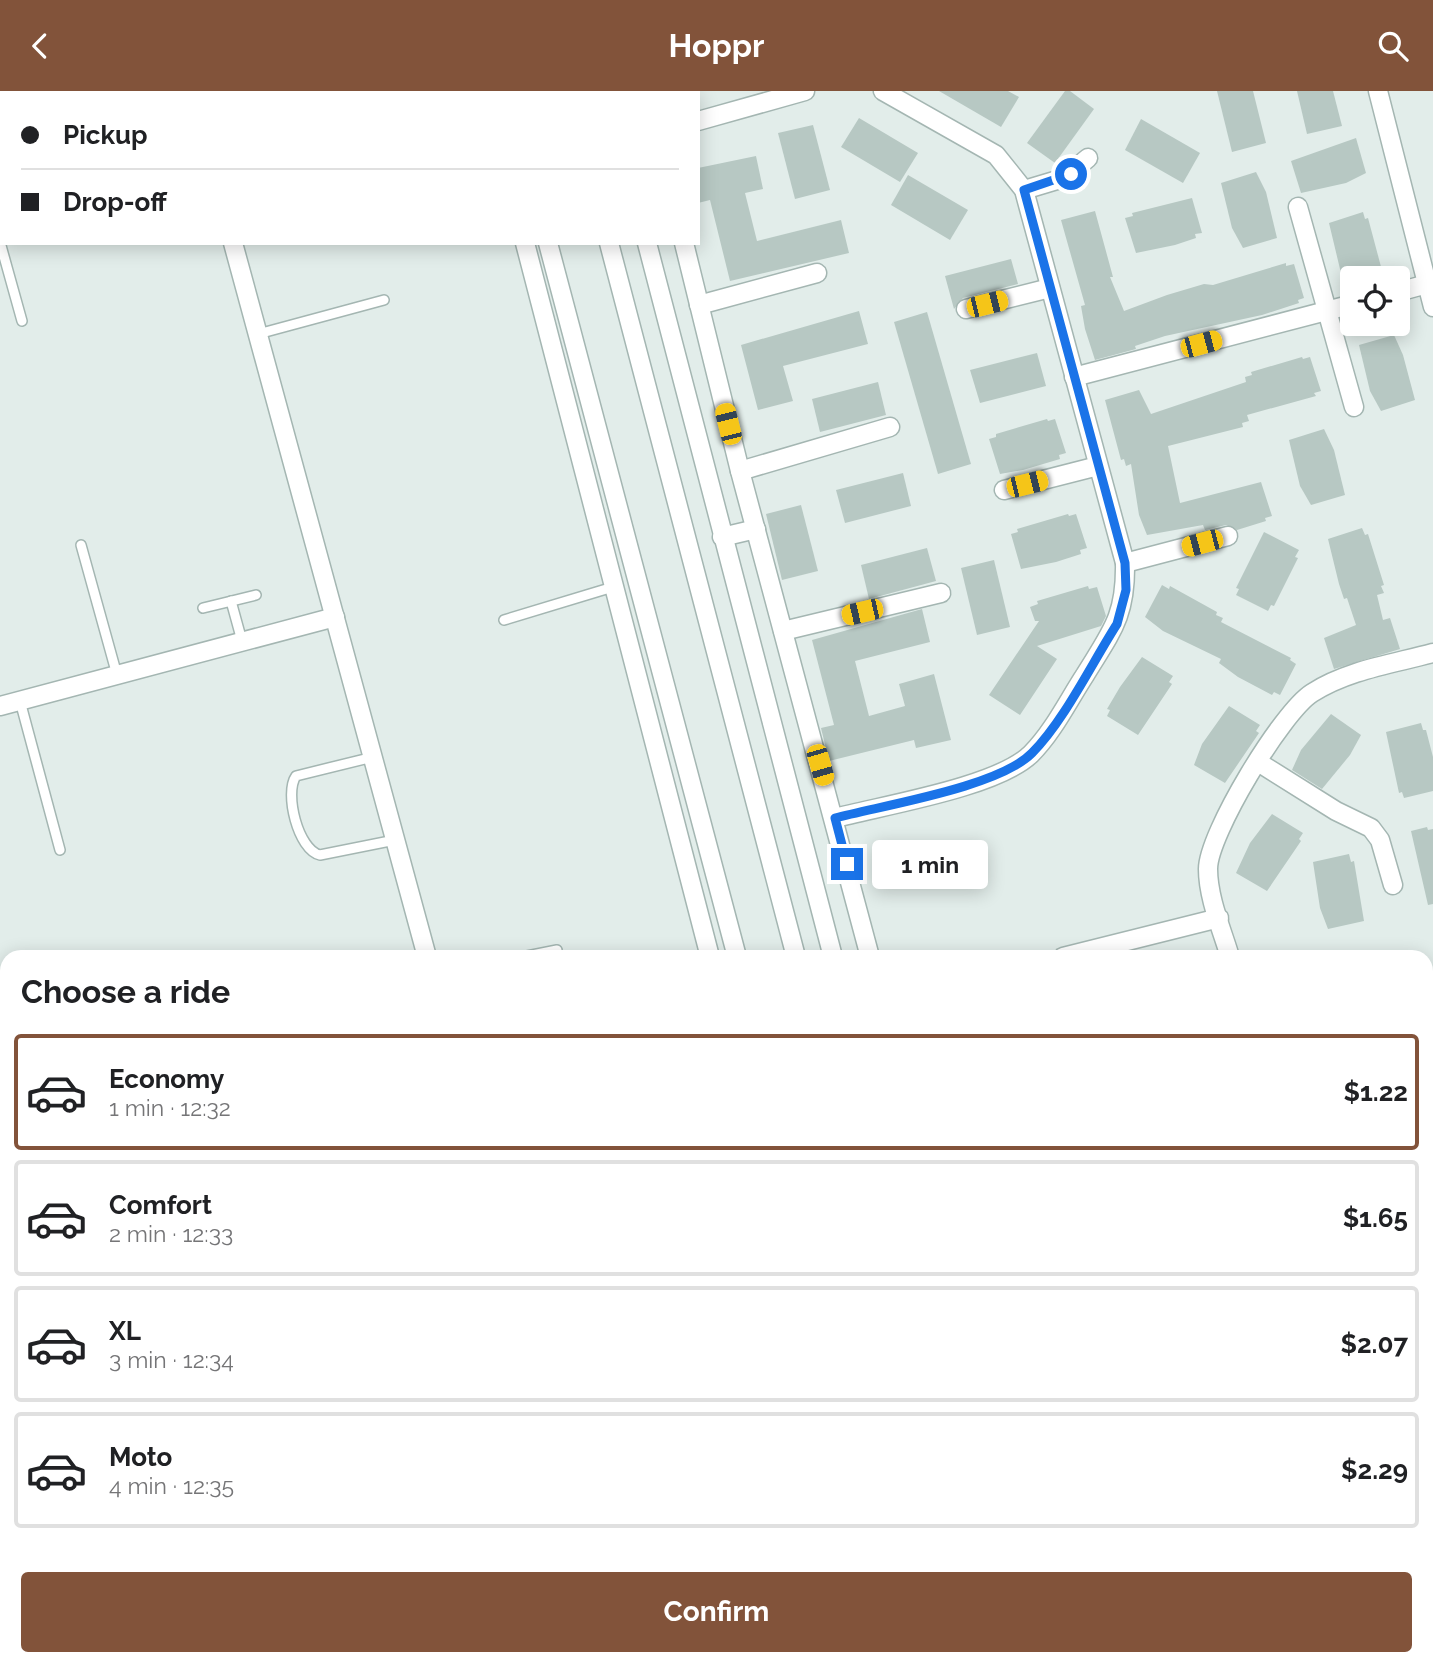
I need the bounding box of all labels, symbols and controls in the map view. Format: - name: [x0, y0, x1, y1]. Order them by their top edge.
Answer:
- icon: back: [21, 27, 59, 65]
- text: Hoppr: [669, 27, 764, 64]
- icon: search: [1374, 27, 1412, 65]
- text: Pickup: [63, 120, 148, 150]
- route start: [1055, 158, 1087, 190]
- text: Drop-off: [63, 187, 167, 217]
- map controls: [1340, 266, 1410, 336]
- button: locate: [1340, 266, 1410, 336]
- car: [965, 289, 1010, 319]
- car: [1178, 328, 1225, 360]
- car: [713, 401, 744, 447]
- car: [1005, 469, 1050, 499]
- car: [1179, 527, 1226, 559]
- car: [840, 597, 885, 627]
- car: [805, 742, 836, 788]
- callout: 1 min: [872, 839, 987, 889]
- route end: [831, 848, 863, 880]
- text: 1 min: [901, 851, 959, 878]
- text: Choose a ride: [21, 973, 230, 1010]
- icon: car: [25, 1061, 88, 1124]
- text: Economy: [109, 1064, 224, 1094]
- text: $1.22: [1343, 1077, 1408, 1107]
- text: 1 min · 12:32: [109, 1094, 231, 1121]
- icon: car: [25, 1187, 88, 1250]
- text: Comfort: [109, 1190, 212, 1220]
- text: $1.65: [1343, 1203, 1408, 1233]
- text: 2 min · 12:33: [109, 1220, 233, 1247]
- icon: car: [25, 1313, 88, 1376]
- text: XL: [109, 1316, 141, 1346]
- text: $2.07: [1340, 1329, 1408, 1359]
- text: 3 min · 12:34: [109, 1346, 234, 1373]
- icon: car: [25, 1439, 88, 1502]
- text: Moto: [109, 1442, 172, 1472]
- text: $2.29: [1341, 1455, 1408, 1485]
- text: 4 min · 12:35: [109, 1472, 234, 1499]
- button: Confirm: [21, 1572, 1412, 1652]

